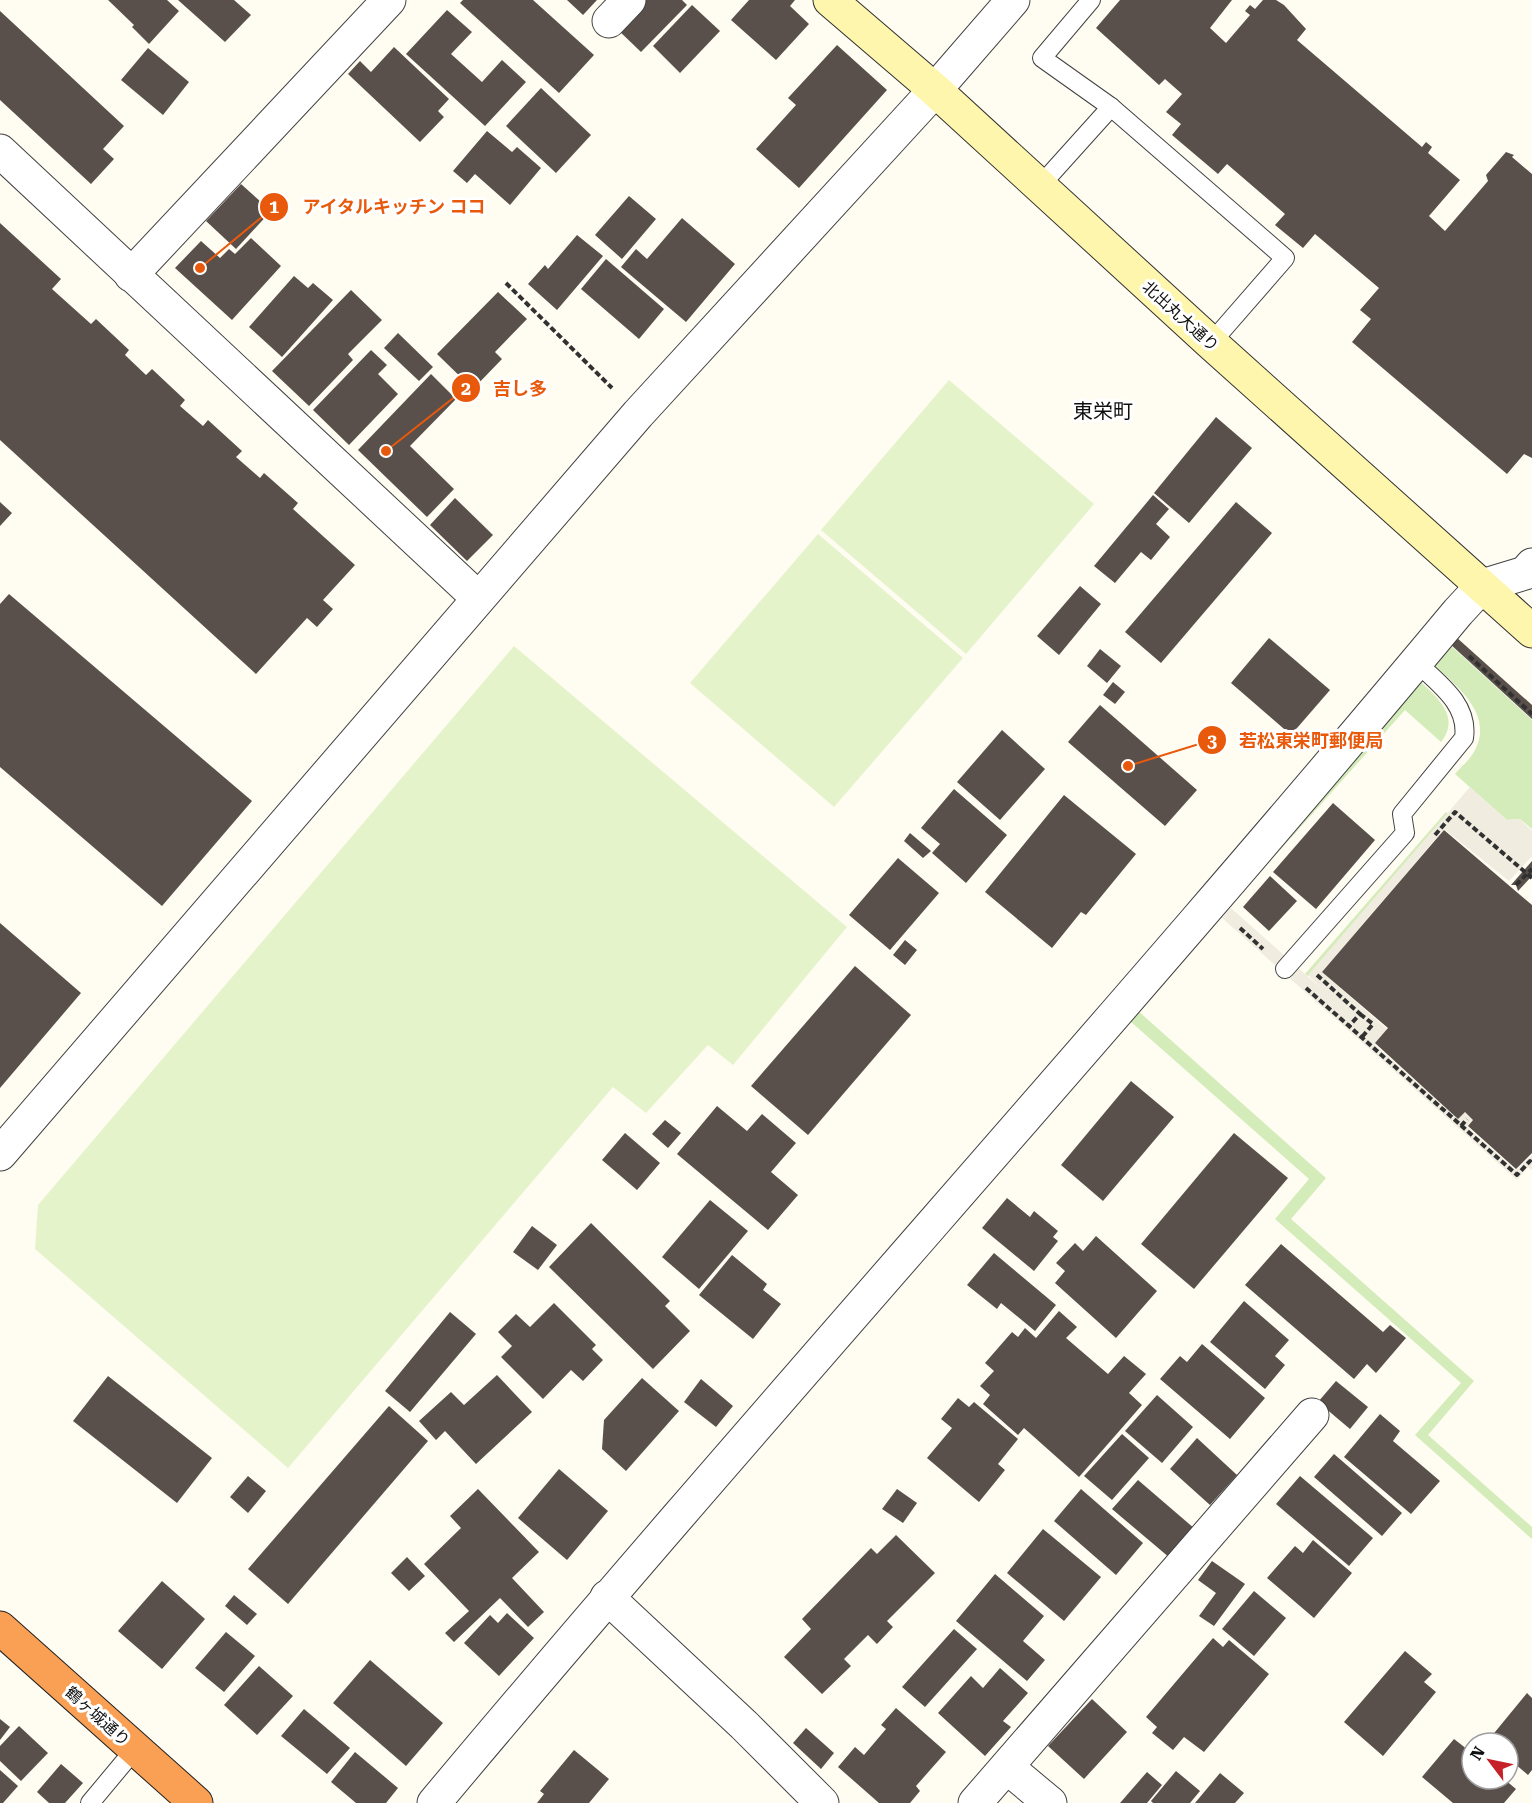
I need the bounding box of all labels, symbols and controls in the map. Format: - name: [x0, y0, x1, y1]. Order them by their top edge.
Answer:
- callout: アイタルキッチン ココ: [259, 189, 498, 225]
- text: 1: [269, 196, 279, 217]
- text: アイタルキッチン ココ: [303, 196, 485, 217]
- street label: 北出丸大通り: [1139, 277, 1223, 356]
- callout: 吉し多: [451, 370, 559, 406]
- text: 2: [461, 378, 471, 399]
- text: 吉し多: [493, 378, 547, 399]
- district label: 東栄町: [1073, 399, 1133, 423]
- callout: 若松東栄町郵便局: [1197, 722, 1395, 758]
- text: 3: [1207, 730, 1217, 751]
- text: 若松東栄町郵便局: [1239, 730, 1383, 751]
- street label: 鶴ヶ城通り: [62, 1683, 134, 1750]
- north arrow: [1460, 1731, 1520, 1791]
- text: N: [1466, 1743, 1489, 1764]

